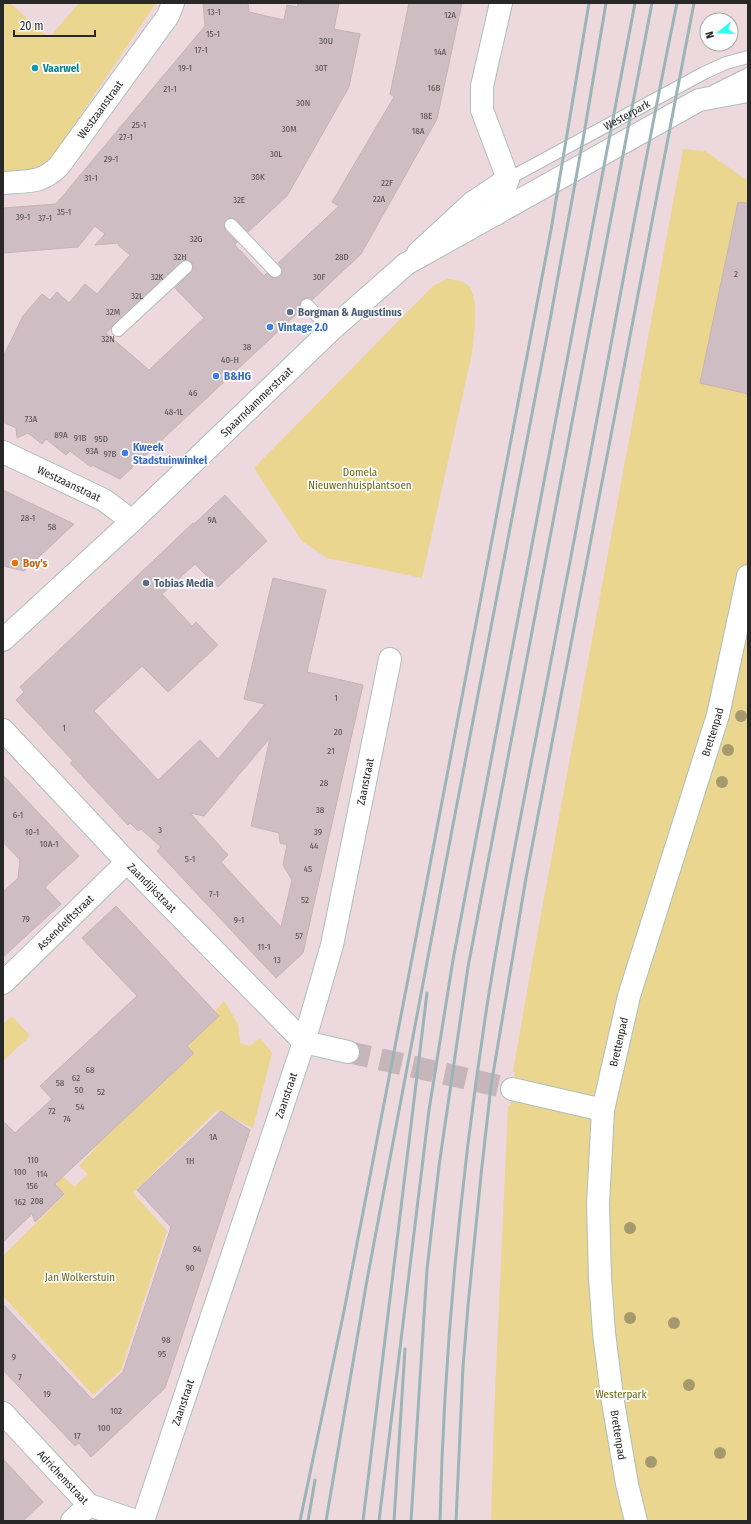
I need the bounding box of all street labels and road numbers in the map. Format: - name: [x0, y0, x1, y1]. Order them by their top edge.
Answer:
- street label: Westzaanstraat: [74, 78, 126, 141]
- street label: Westerpark: [601, 96, 653, 133]
- street label: Spaarndammerstraat: [218, 364, 296, 439]
- street label: Westzaanstraat: [35, 463, 103, 504]
- street label: Brettenpad: [699, 706, 726, 758]
- street label: Zaanstraat: [354, 757, 376, 806]
- street label: Zaandijkstraat: [125, 860, 180, 915]
- street label: Assendelftstraat: [34, 892, 96, 953]
- street label: Brettenpad: [607, 1016, 630, 1068]
- street label: Zaanstraat: [272, 1070, 300, 1120]
- street label: Zaanstraat: [169, 1377, 197, 1427]
- street label: Brettenpad: [608, 1409, 628, 1461]
- street label: Adrichemstraat: [35, 1448, 92, 1507]

